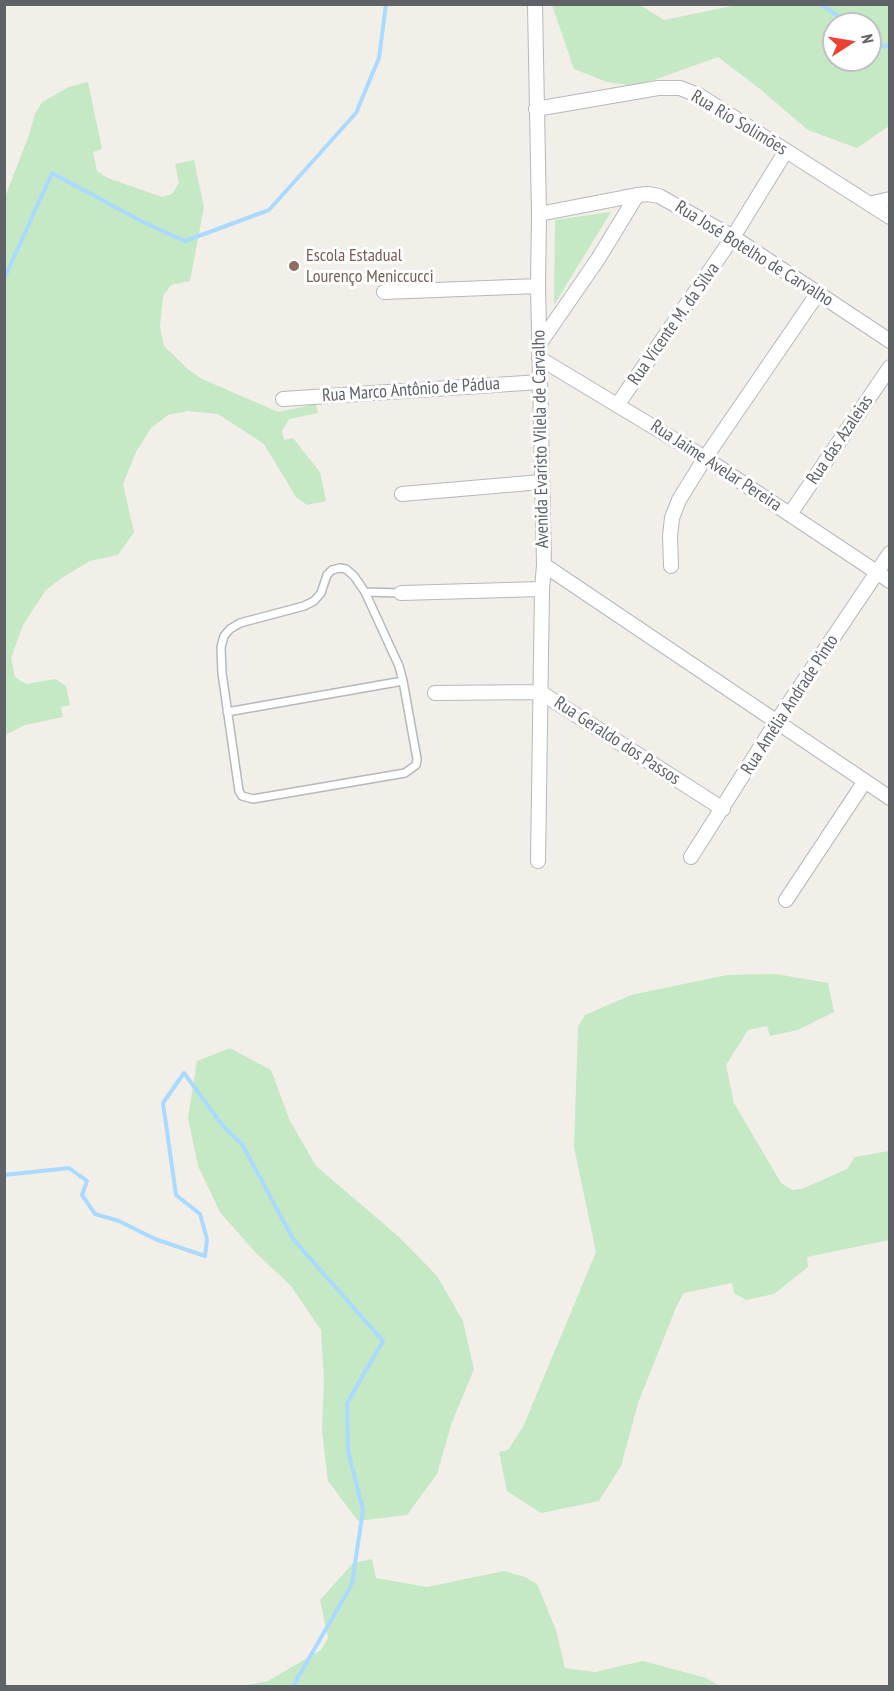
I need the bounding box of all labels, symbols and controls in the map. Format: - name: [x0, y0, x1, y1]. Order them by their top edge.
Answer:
- north arrow: [822, 12, 882, 72]
- text: N: [857, 32, 878, 45]
- street label: Rua Rio Solimões: [687, 86, 791, 160]
- street label: Rua José Botelho de Carvalho: [671, 197, 837, 311]
- place label: Escola Estadual Lourenço Meniccucci: [306, 245, 434, 288]
- marker: Escola Estadual Lourenço Meniccucci: [287, 259, 301, 273]
- street label: Rua Vicente M. da Silva: [624, 259, 724, 389]
- street label: Avenida Evaristo Vilela de Carvalho: [528, 330, 554, 548]
- street label: Rua Marco Antônio de Pádua: [321, 373, 501, 407]
- street label: Rua das Azaleias: [802, 391, 878, 489]
- street label: Rua Jaime Avelar Pereira: [646, 416, 786, 516]
- street label: Rua Amélia Andrade Pinto: [737, 631, 843, 779]
- street label: Rua Geraldo dos Passos: [550, 692, 684, 790]

